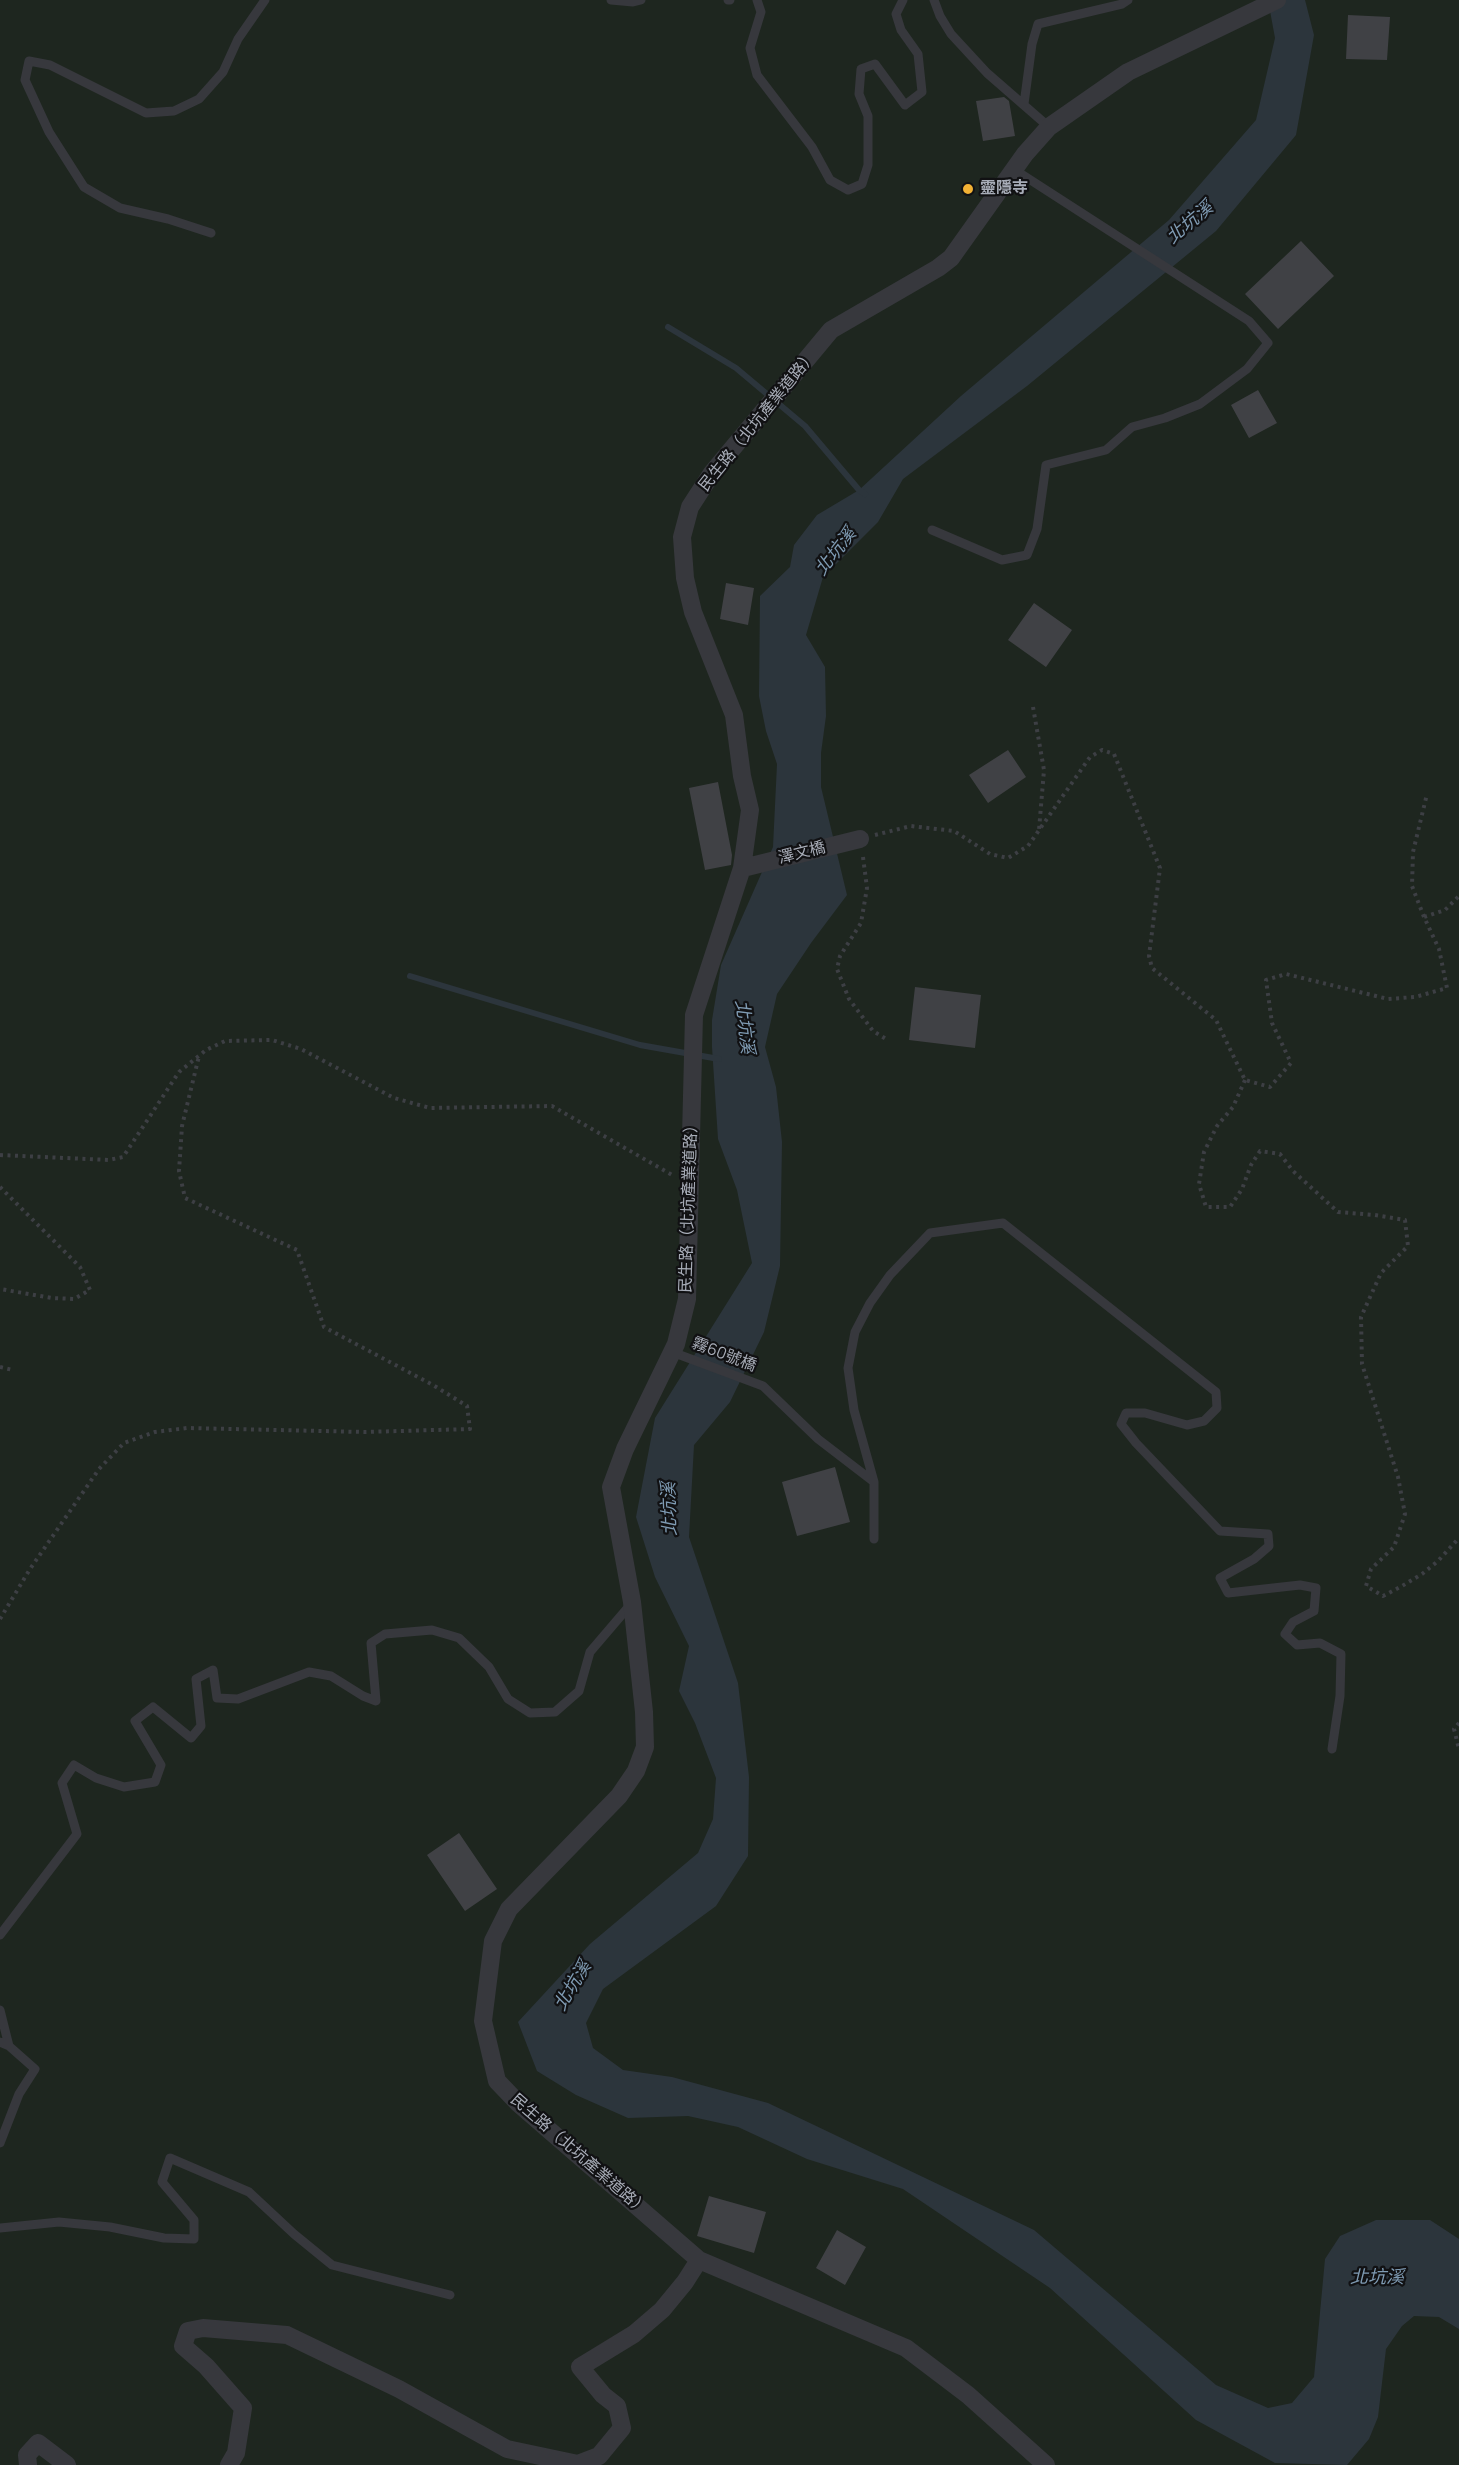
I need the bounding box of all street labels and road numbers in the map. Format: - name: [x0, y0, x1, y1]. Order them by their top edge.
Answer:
- street label: 民生路（北坑產業道路）: [695, 347, 821, 495]
- street label: 澤文橋: [776, 838, 828, 868]
- street label: 民生路（北坑產業道路）: [676, 1117, 702, 1293]
- street label: 霧60號橋: [689, 1334, 759, 1376]
- street label: 民生路（北坑產業道路）: [506, 2090, 652, 2220]

